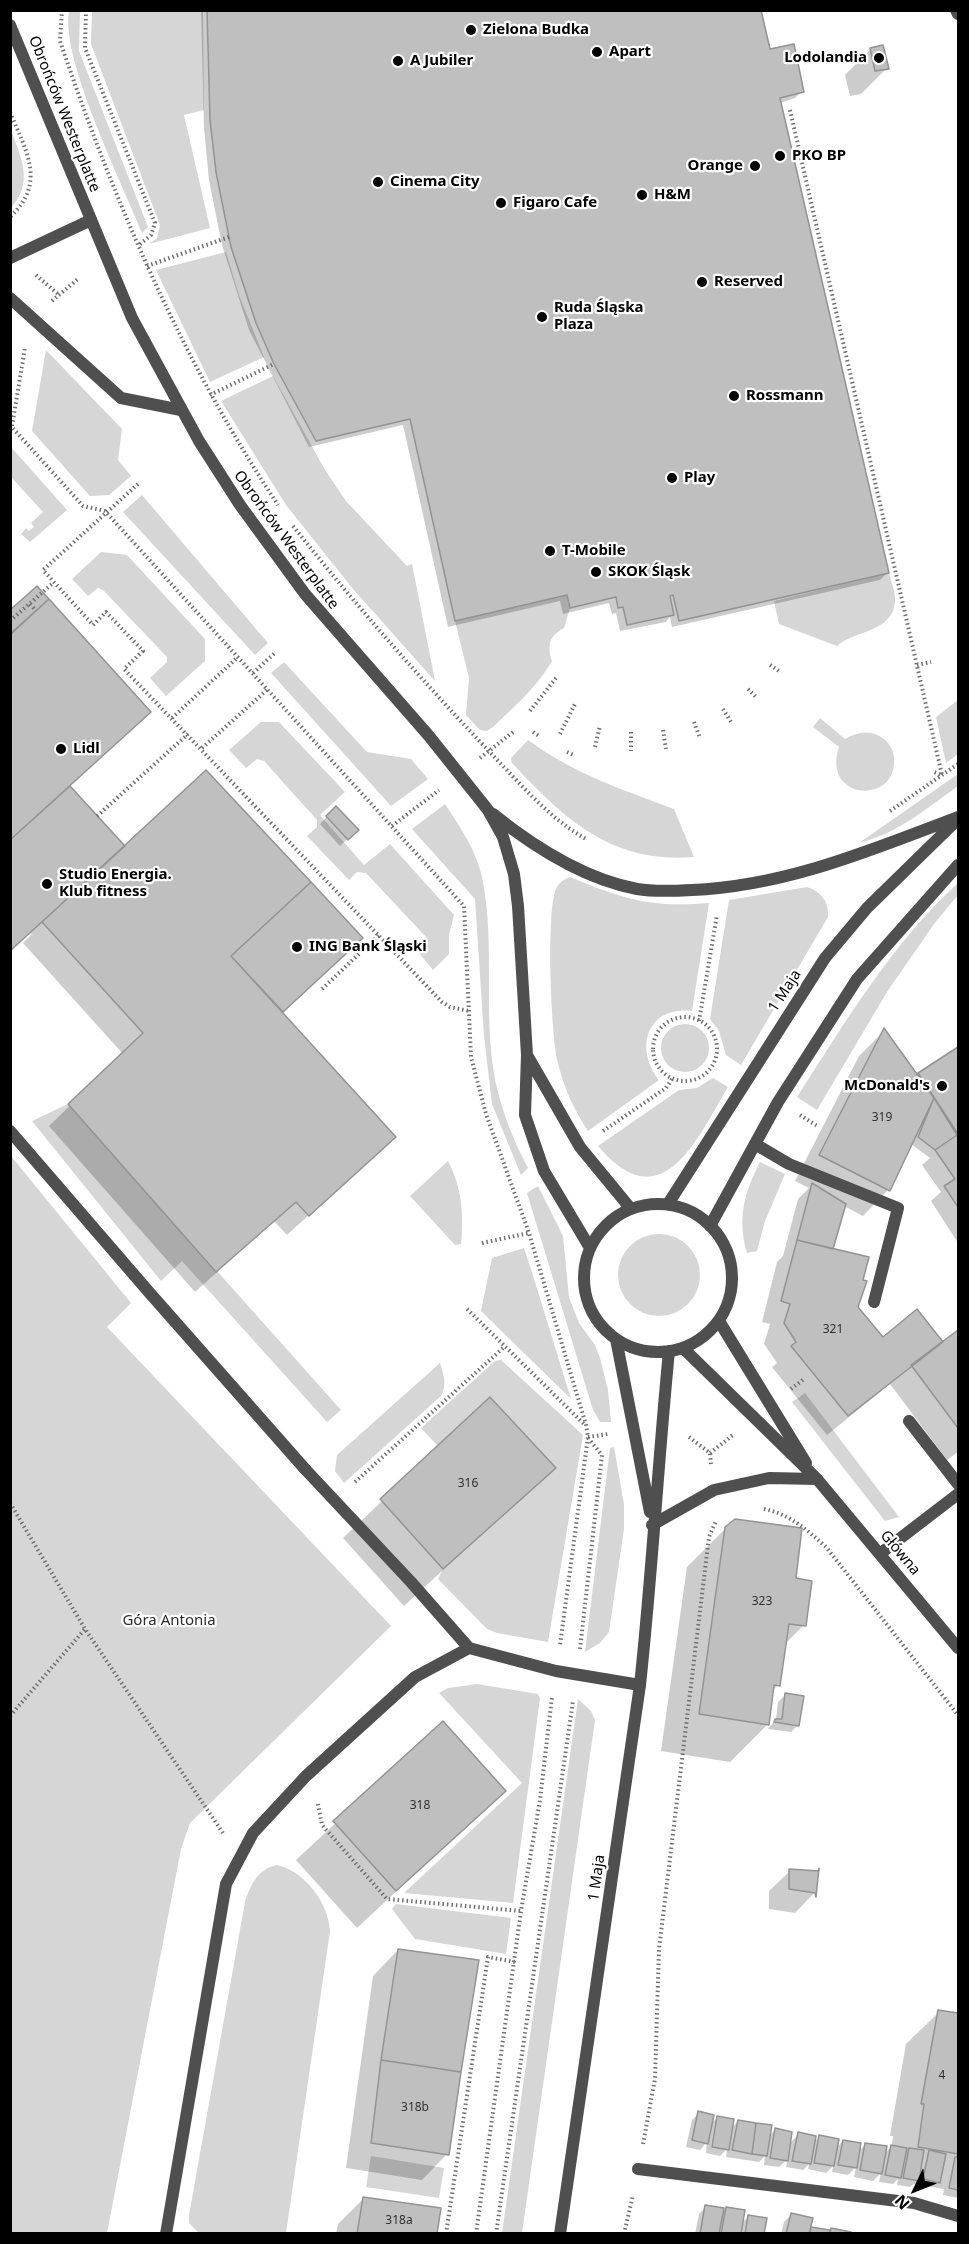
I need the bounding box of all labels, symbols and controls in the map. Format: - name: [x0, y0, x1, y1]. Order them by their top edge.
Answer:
- place label: Zielona Budka: [483, 21, 589, 39]
- marker: Zielona Budka: [464, 23, 478, 37]
- street label: Obrońców Westerplatte: [24, 33, 104, 195]
- place label: Apart: [609, 43, 651, 61]
- marker: Apart: [590, 45, 604, 59]
- place label: Lodolandia: [784, 49, 867, 67]
- marker: Lodolandia: [872, 51, 886, 65]
- place label: A Jubiler: [410, 52, 473, 70]
- marker: A Jubiler: [391, 54, 405, 68]
- place label: PKO BP: [792, 147, 846, 165]
- marker: PKO BP: [773, 149, 787, 163]
- place label: Orange: [688, 157, 743, 175]
- marker: Orange: [748, 159, 762, 173]
- place label: Cinema City: [390, 173, 480, 191]
- marker: Cinema City: [371, 175, 385, 189]
- place label: H&M: [654, 186, 691, 204]
- marker: H&M: [635, 188, 649, 202]
- place label: Figaro Cafe: [513, 194, 597, 212]
- marker: Figaro Cafe: [494, 196, 508, 210]
- place label: Reserved: [714, 273, 783, 291]
- marker: Reserved: [695, 275, 709, 289]
- place label: Ruda Śląska Plaza: [554, 299, 643, 334]
- marker: Ruda Śląska Plaza: [535, 310, 549, 324]
- place label: Rossmann: [746, 387, 823, 405]
- marker: Rossmann: [727, 389, 741, 403]
- street label: Obrońców Westerplatte: [230, 467, 342, 613]
- place label: Play: [684, 469, 715, 487]
- marker: Play: [665, 471, 679, 485]
- place label: T-Mobile: [562, 542, 626, 560]
- marker: T-Mobile: [543, 544, 557, 558]
- place label: SKOK Śląsk: [608, 563, 690, 581]
- marker: SKOK Śląsk: [589, 565, 603, 579]
- place label: Lidl: [73, 740, 100, 758]
- marker: Lidl: [54, 742, 68, 756]
- place label: Studio Energia. Klub fitness: [59, 866, 172, 901]
- marker: Studio Energia. Klub fitness: [40, 877, 54, 891]
- place label: ING Bank Śląski: [309, 938, 427, 956]
- marker: ING Bank Śląski: [290, 940, 304, 954]
- street label: 1 Maja: [765, 966, 805, 1016]
- place label: McDonald's: [844, 1077, 930, 1095]
- marker: McDonald's: [935, 1079, 949, 1093]
- house number: 319: [872, 1111, 892, 1125]
- house number: 321: [823, 1323, 843, 1337]
- house number: 316: [458, 1477, 478, 1491]
- street label: Główna: [876, 1527, 924, 1579]
- house number: 323: [752, 1595, 772, 1609]
- park label: Góra Antonia: [122, 1612, 216, 1630]
- house number: 318: [410, 1799, 430, 1813]
- street label: 1 Maja: [585, 1854, 609, 1902]
- house number: 4: [939, 2069, 945, 2083]
- house number: 318b: [401, 2101, 429, 2115]
- north arrow: [885, 2160, 945, 2220]
- text: N: [889, 2190, 914, 2215]
- house number: 318a: [385, 2214, 413, 2228]

